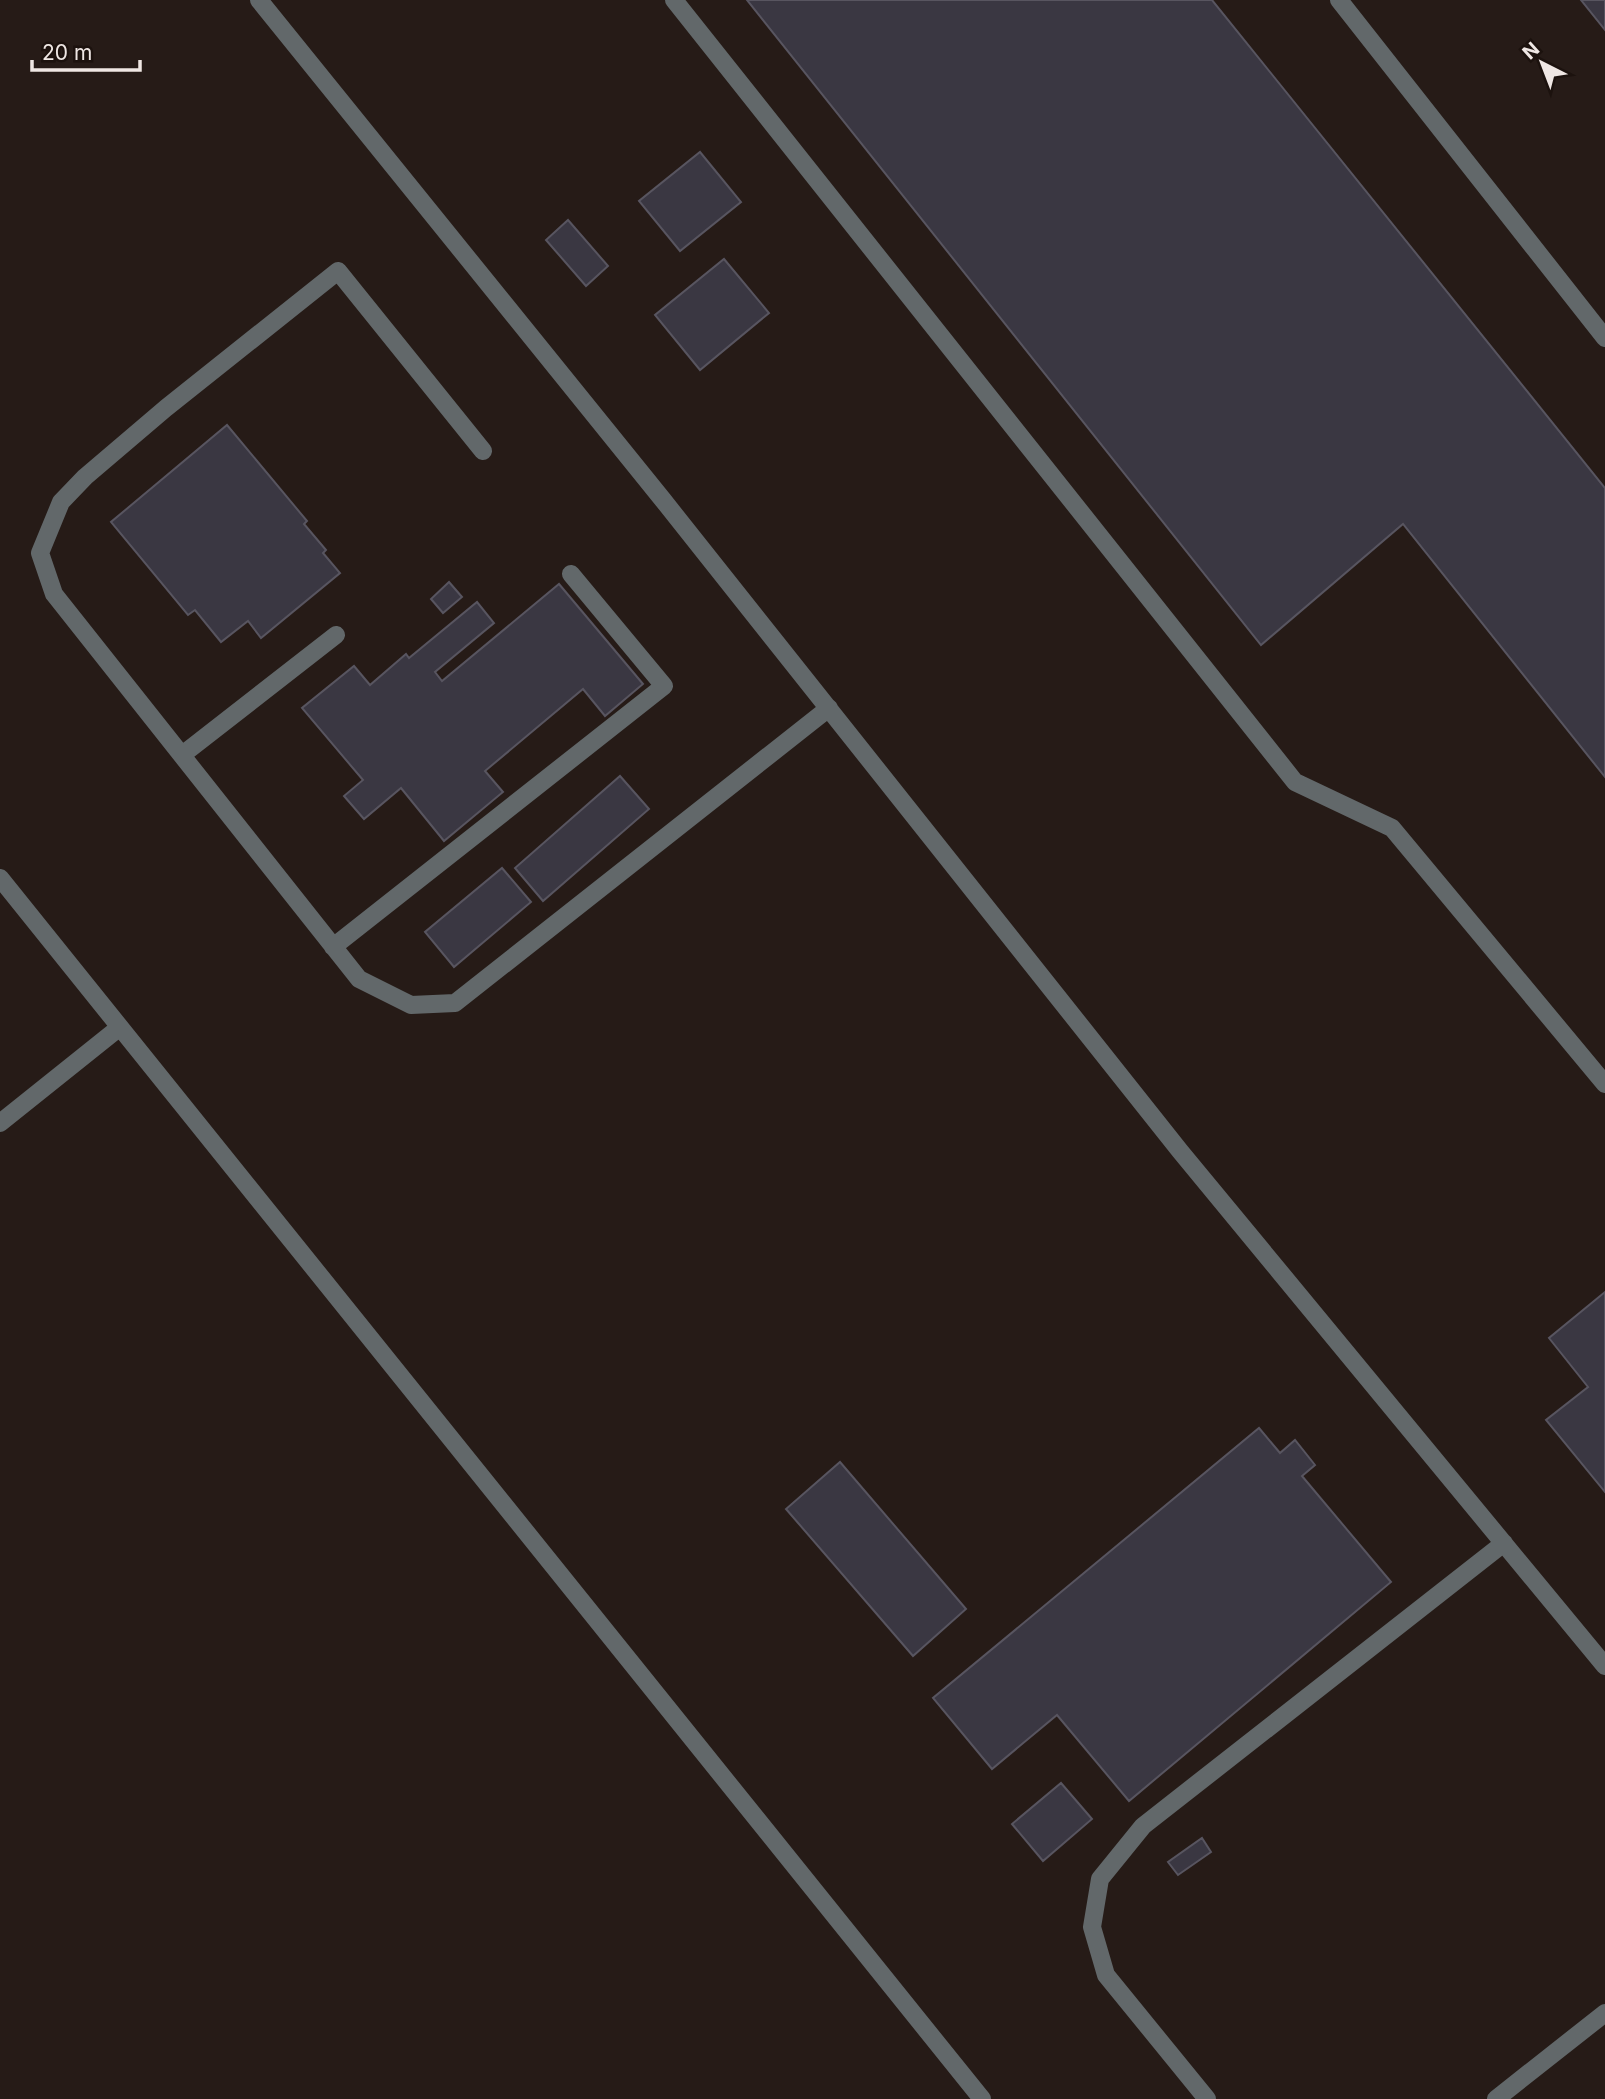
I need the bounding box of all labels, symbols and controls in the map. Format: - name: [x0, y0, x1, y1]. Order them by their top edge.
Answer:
- scale bar: [32, 28, 140, 72]
- north arrow: [1507, 28, 1577, 98]
- text: N: [1518, 37, 1544, 64]
- text: 20 m: [42, 40, 92, 65]

